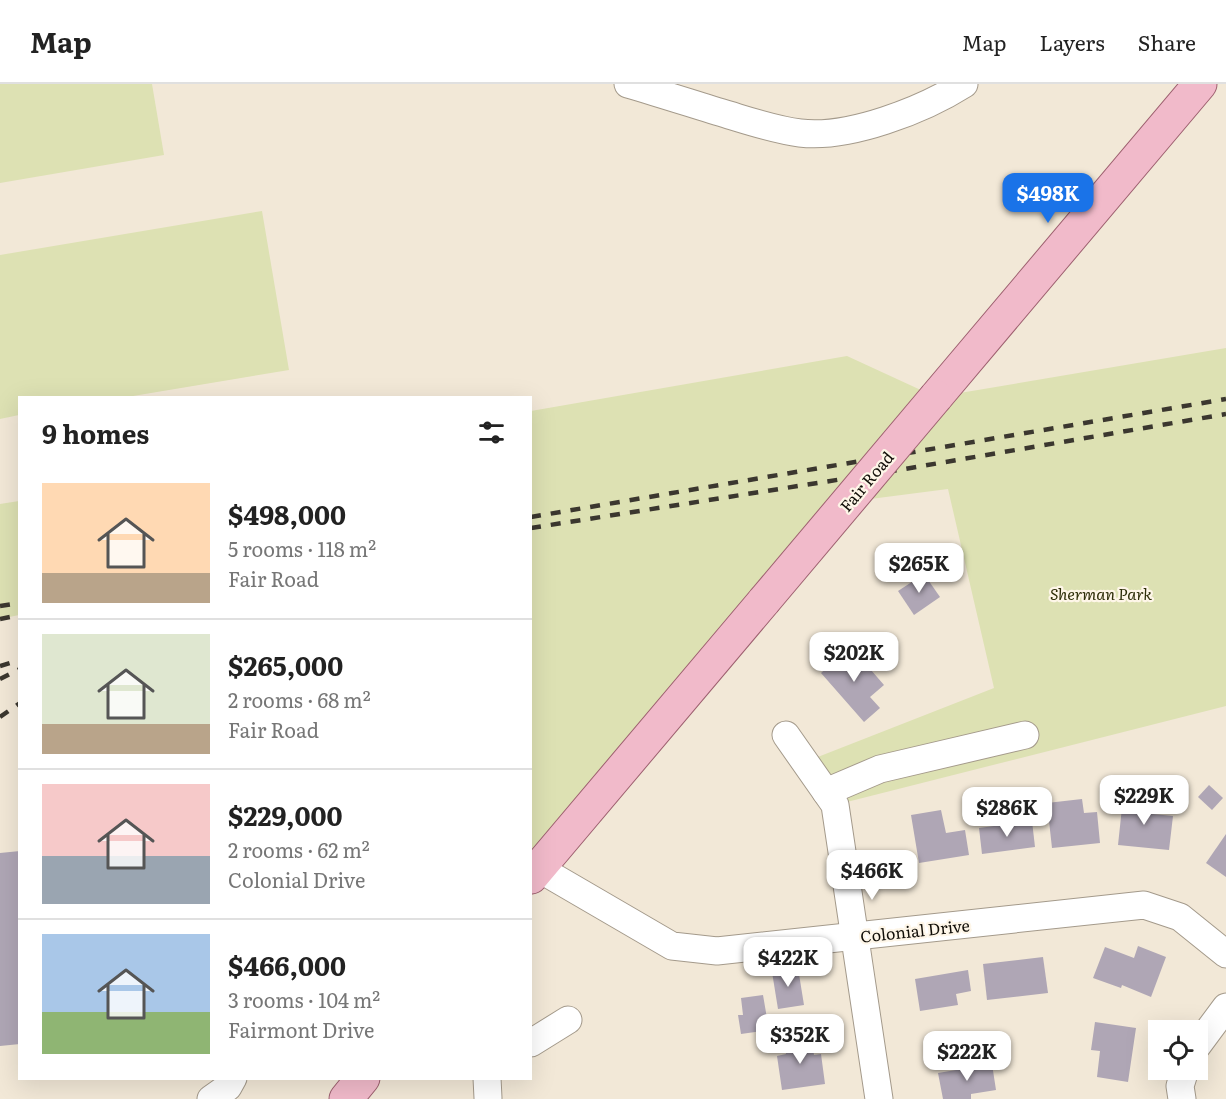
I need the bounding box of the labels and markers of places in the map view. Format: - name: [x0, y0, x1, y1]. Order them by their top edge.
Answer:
- pin: $498K: [1006, 173, 1090, 224]
- pin: $265K: [877, 543, 961, 594]
- pin: $202K: [812, 632, 896, 683]
- pin: $229K: [1102, 775, 1186, 826]
- pin: $286K: [965, 787, 1049, 838]
- pin: $466K: [830, 850, 914, 901]
- pin: $422K: [746, 937, 830, 988]
- pin: $352K: [758, 1014, 842, 1065]
- pin: $222K: [925, 1031, 1009, 1082]

